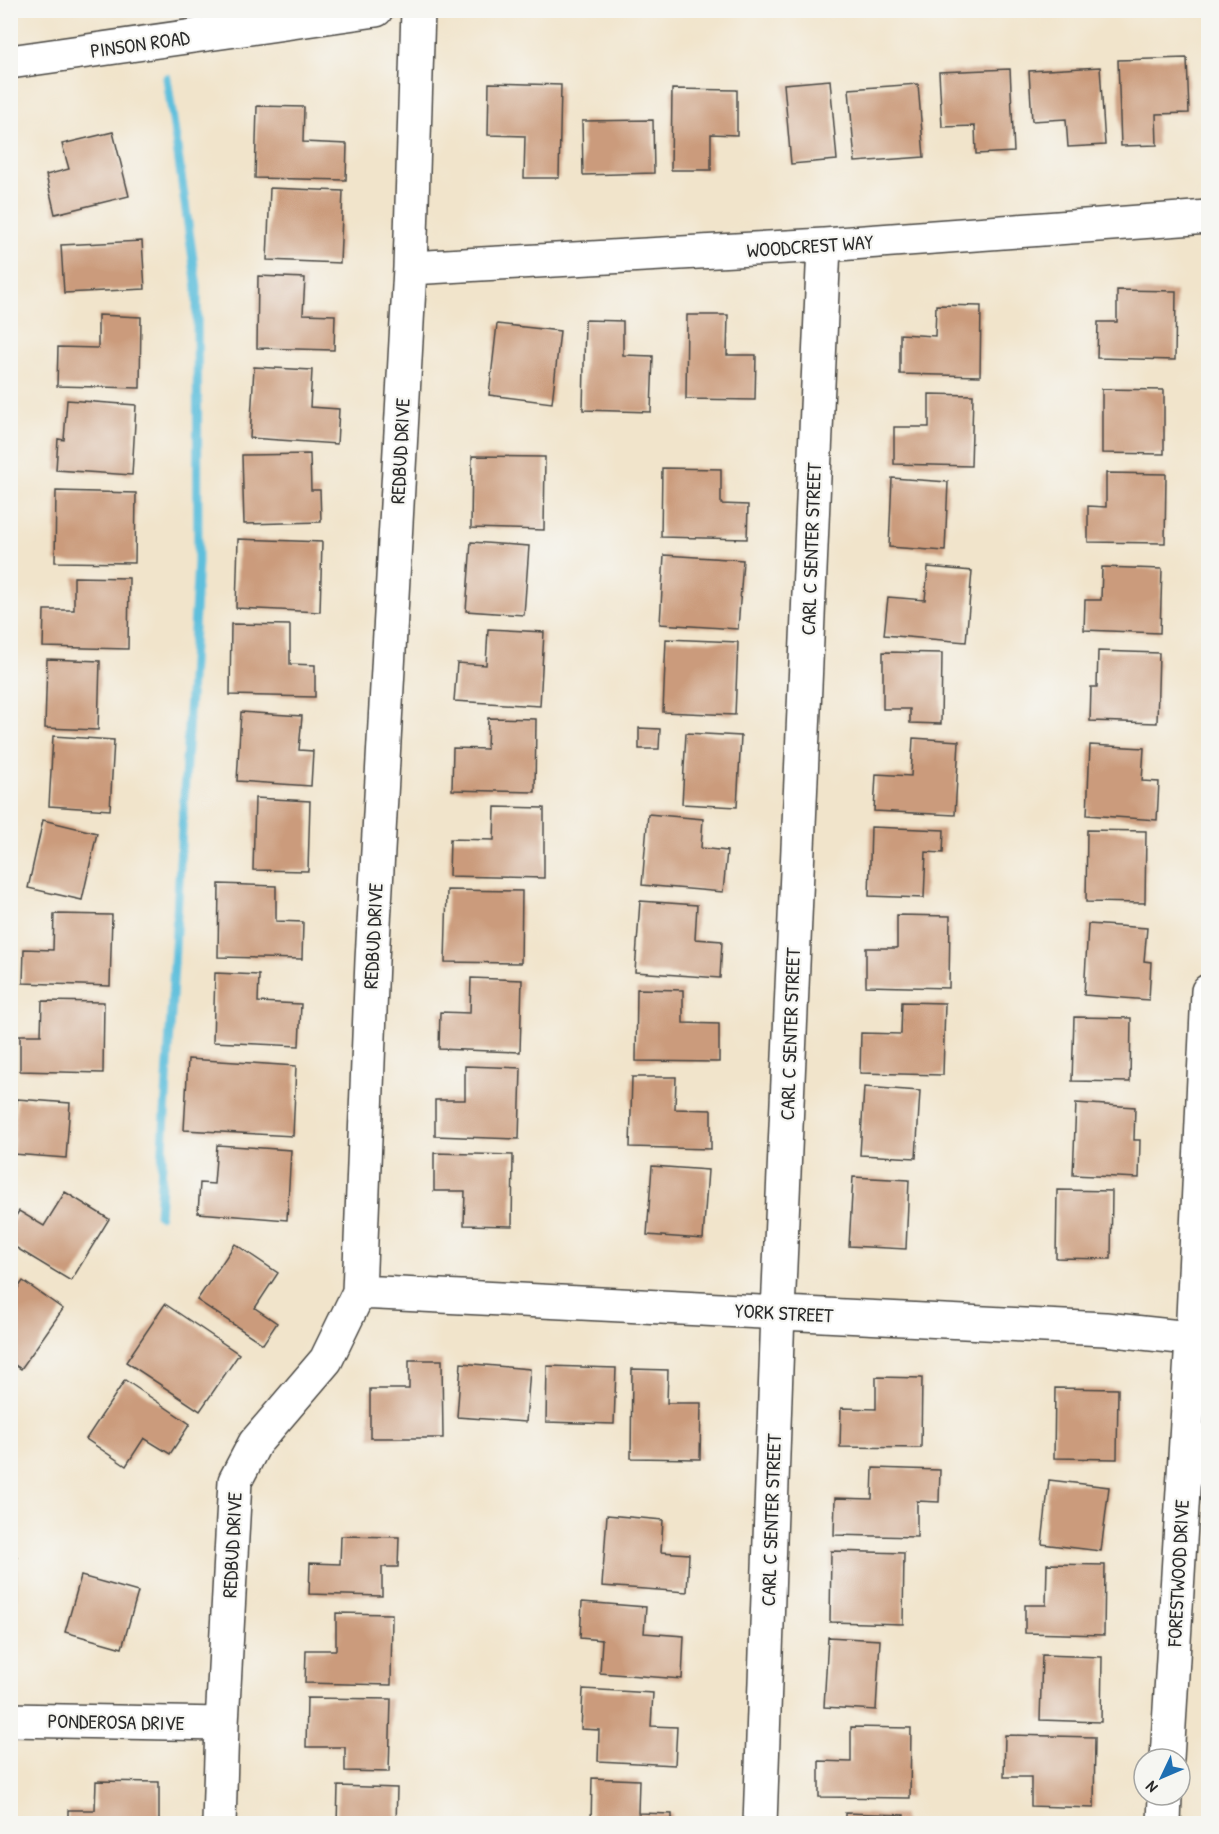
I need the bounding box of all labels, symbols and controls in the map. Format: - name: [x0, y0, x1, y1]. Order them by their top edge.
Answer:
- street label: PINSON ROAD: [89, 23, 192, 64]
- street label: WOODCREST WAY: [746, 228, 874, 263]
- street label: REDBUD DRIVE: [383, 397, 416, 505]
- street label: CARL C SENTER STREET: [794, 462, 827, 636]
- street label: REDBUD DRIVE: [356, 882, 389, 990]
- street label: CARL C SENTER STREET: [773, 947, 806, 1121]
- street label: YORK STREET: [734, 1296, 835, 1329]
- street label: CARL C SENTER STREET: [754, 1433, 787, 1607]
- street label: REDBUD DRIVE: [215, 1491, 248, 1599]
- street label: FORESTWOOD DRIVE: [1160, 1499, 1195, 1648]
- street label: PONDEROSA DRIVE: [47, 1707, 185, 1736]
- north arrow: [1132, 1747, 1192, 1807]
- text: N: [1140, 1776, 1162, 1798]

